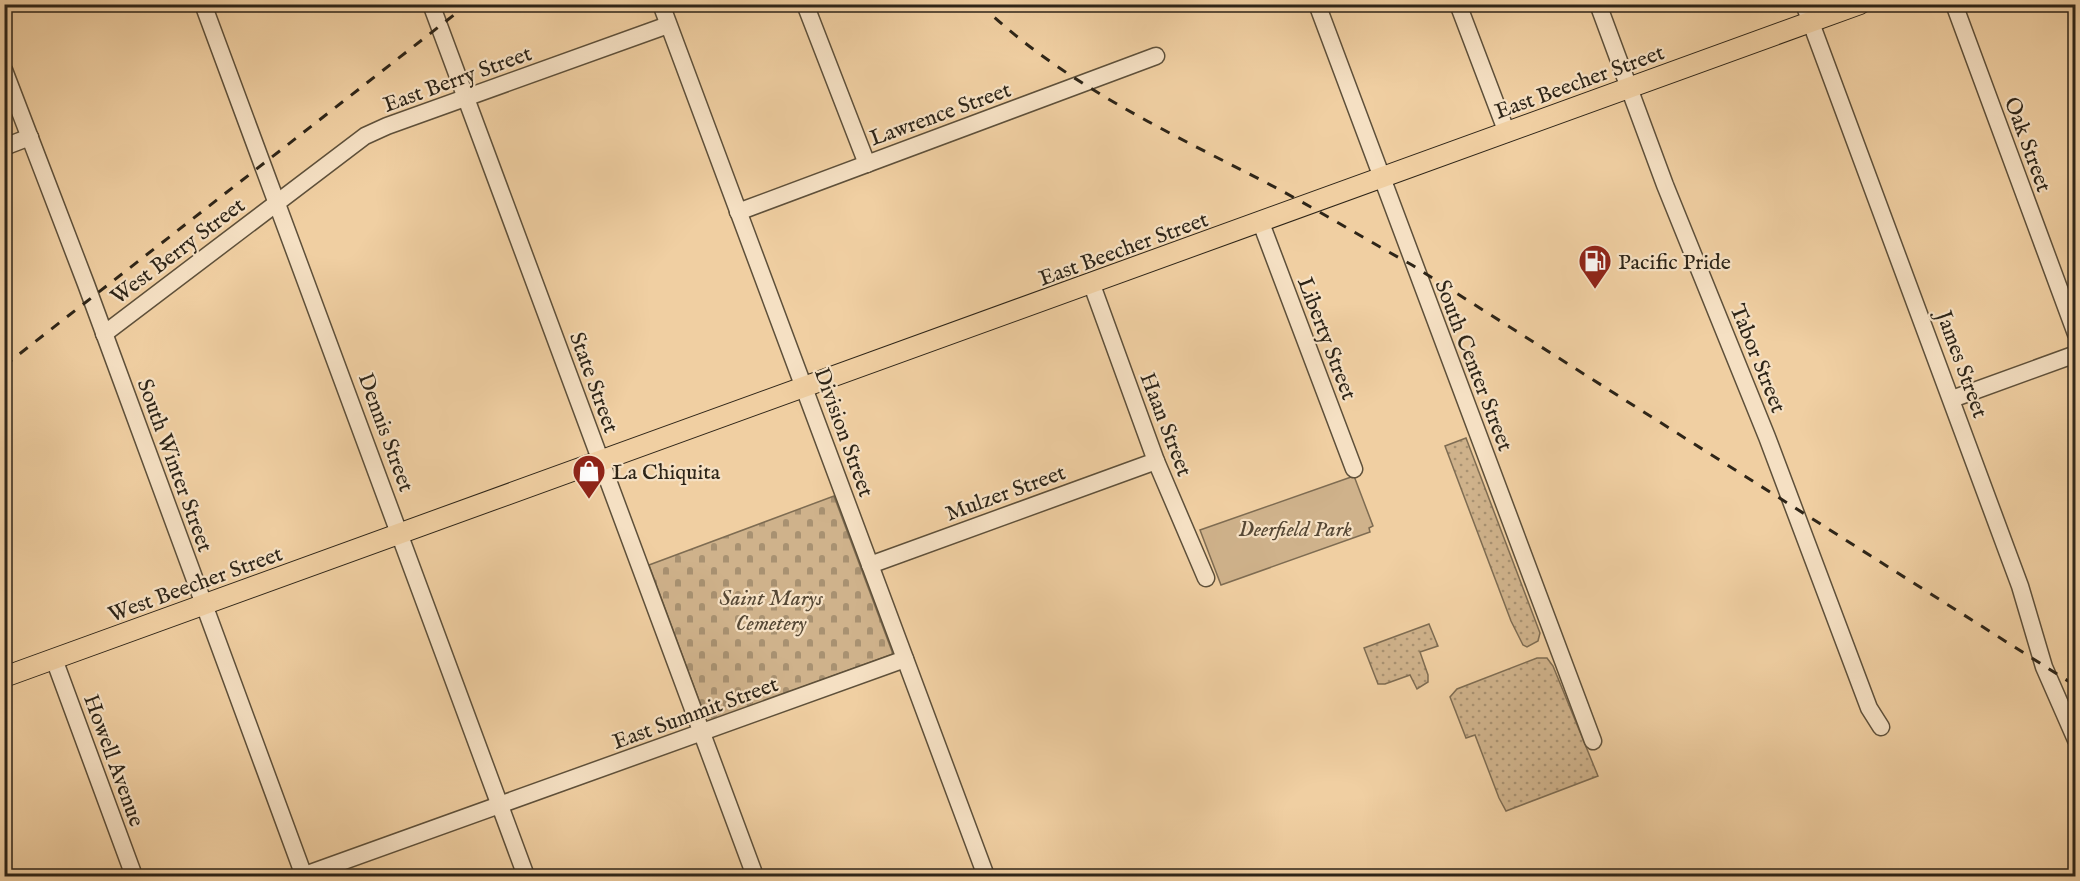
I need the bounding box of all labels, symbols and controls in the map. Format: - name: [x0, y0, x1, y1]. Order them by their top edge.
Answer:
- street label: East Beecher Street: [1491, 39, 1669, 127]
- street label: East Berry Street: [380, 40, 536, 120]
- street label: Lawrence Street: [866, 76, 1016, 153]
- street label: Oak Street: [1997, 93, 2057, 196]
- street label: West Berry Street: [105, 192, 251, 311]
- street label: East Beecher Street: [1035, 206, 1213, 294]
- fuel station icon: Pacific Pride: [1577, 243, 1613, 290]
- place label: Pacific Pride: [1618, 249, 1731, 277]
- street label: Liberty Street: [1290, 273, 1363, 404]
- street label: South Center Street: [1428, 276, 1519, 456]
- street label: Tabor Street: [1723, 300, 1792, 418]
- street label: James Street: [1928, 304, 1994, 423]
- street label: State Street: [562, 328, 624, 437]
- street label: Division Street: [807, 364, 880, 502]
- street label: Haan Street: [1133, 369, 1198, 481]
- street label: Dennis Street: [351, 370, 420, 496]
- street label: South Winter Street: [130, 375, 219, 557]
- shop icon: La Chiquita: [571, 453, 607, 500]
- place label: La Chiquita: [612, 459, 721, 487]
- street label: Mulzer Street: [942, 459, 1070, 529]
- park label: Deerfield Park: [1238, 516, 1352, 544]
- street label: West Beecher Street: [105, 540, 287, 629]
- park label: Saint Marys Cemetery: [719, 585, 823, 638]
- street label: East Summit Street: [609, 671, 783, 757]
- street label: Howell Avenue: [76, 691, 150, 831]

